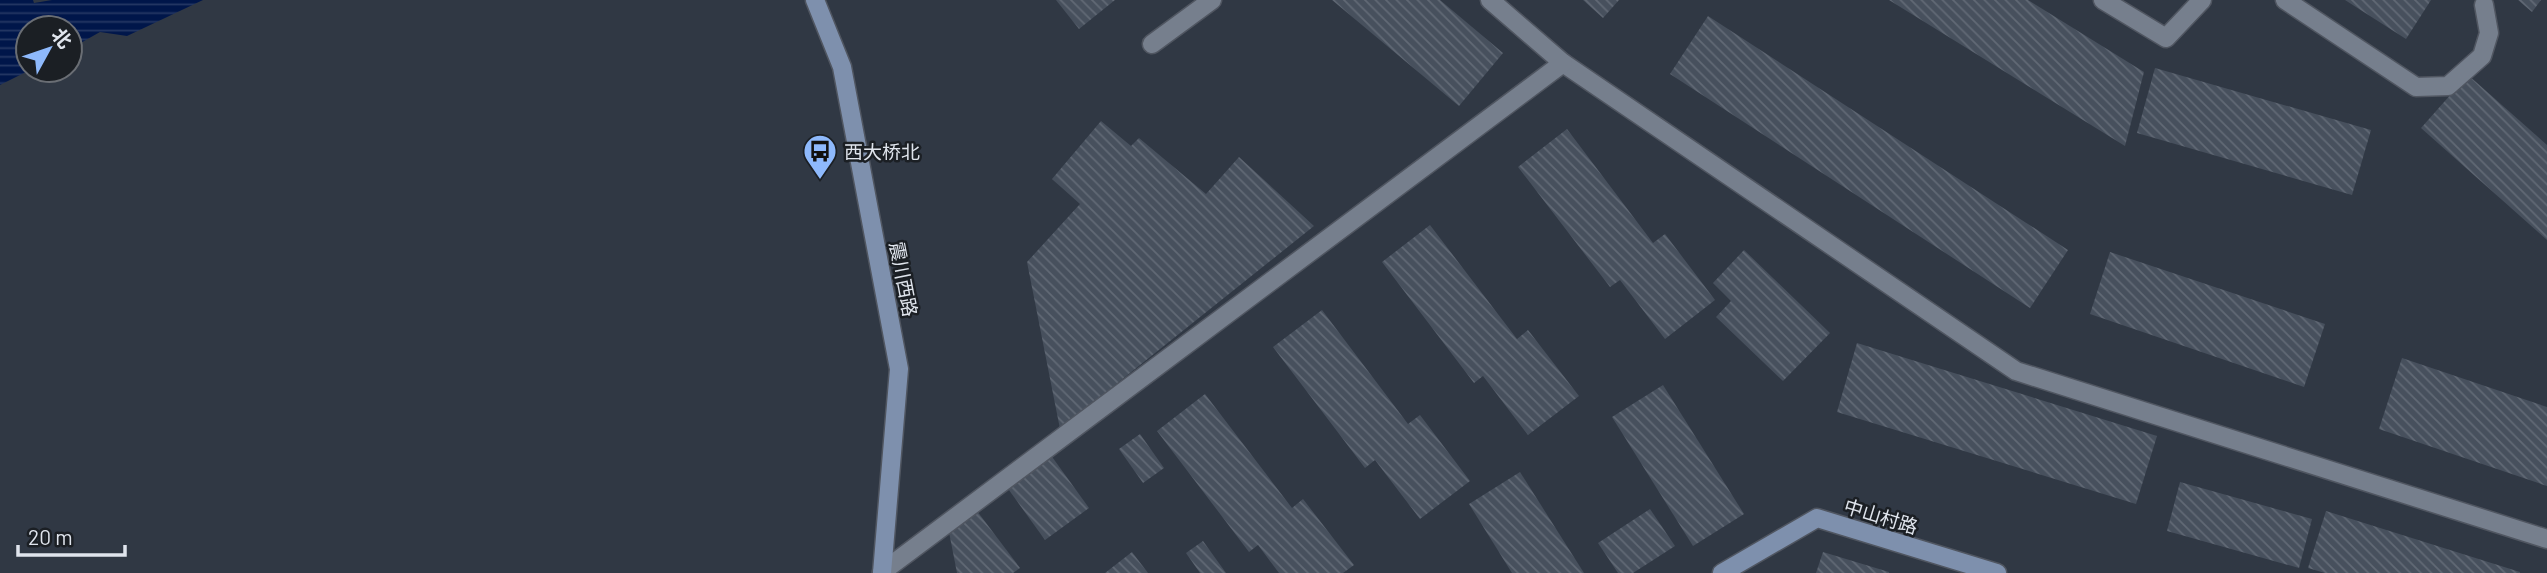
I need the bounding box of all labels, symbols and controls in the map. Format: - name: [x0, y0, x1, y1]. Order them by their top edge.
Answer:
- north arrow: [14, 14, 84, 84]
- text: 北: [47, 23, 77, 52]
- bus stop icon: 西大桥北: [801, 132, 839, 181]
- place label: 西大桥北: [844, 140, 920, 163]
- street label: 震川西路: [885, 239, 923, 319]
- street label: 中山村路: [1841, 494, 1921, 538]
- scale bar: [18, 514, 124, 558]
- text: 20 m: [28, 524, 73, 549]

